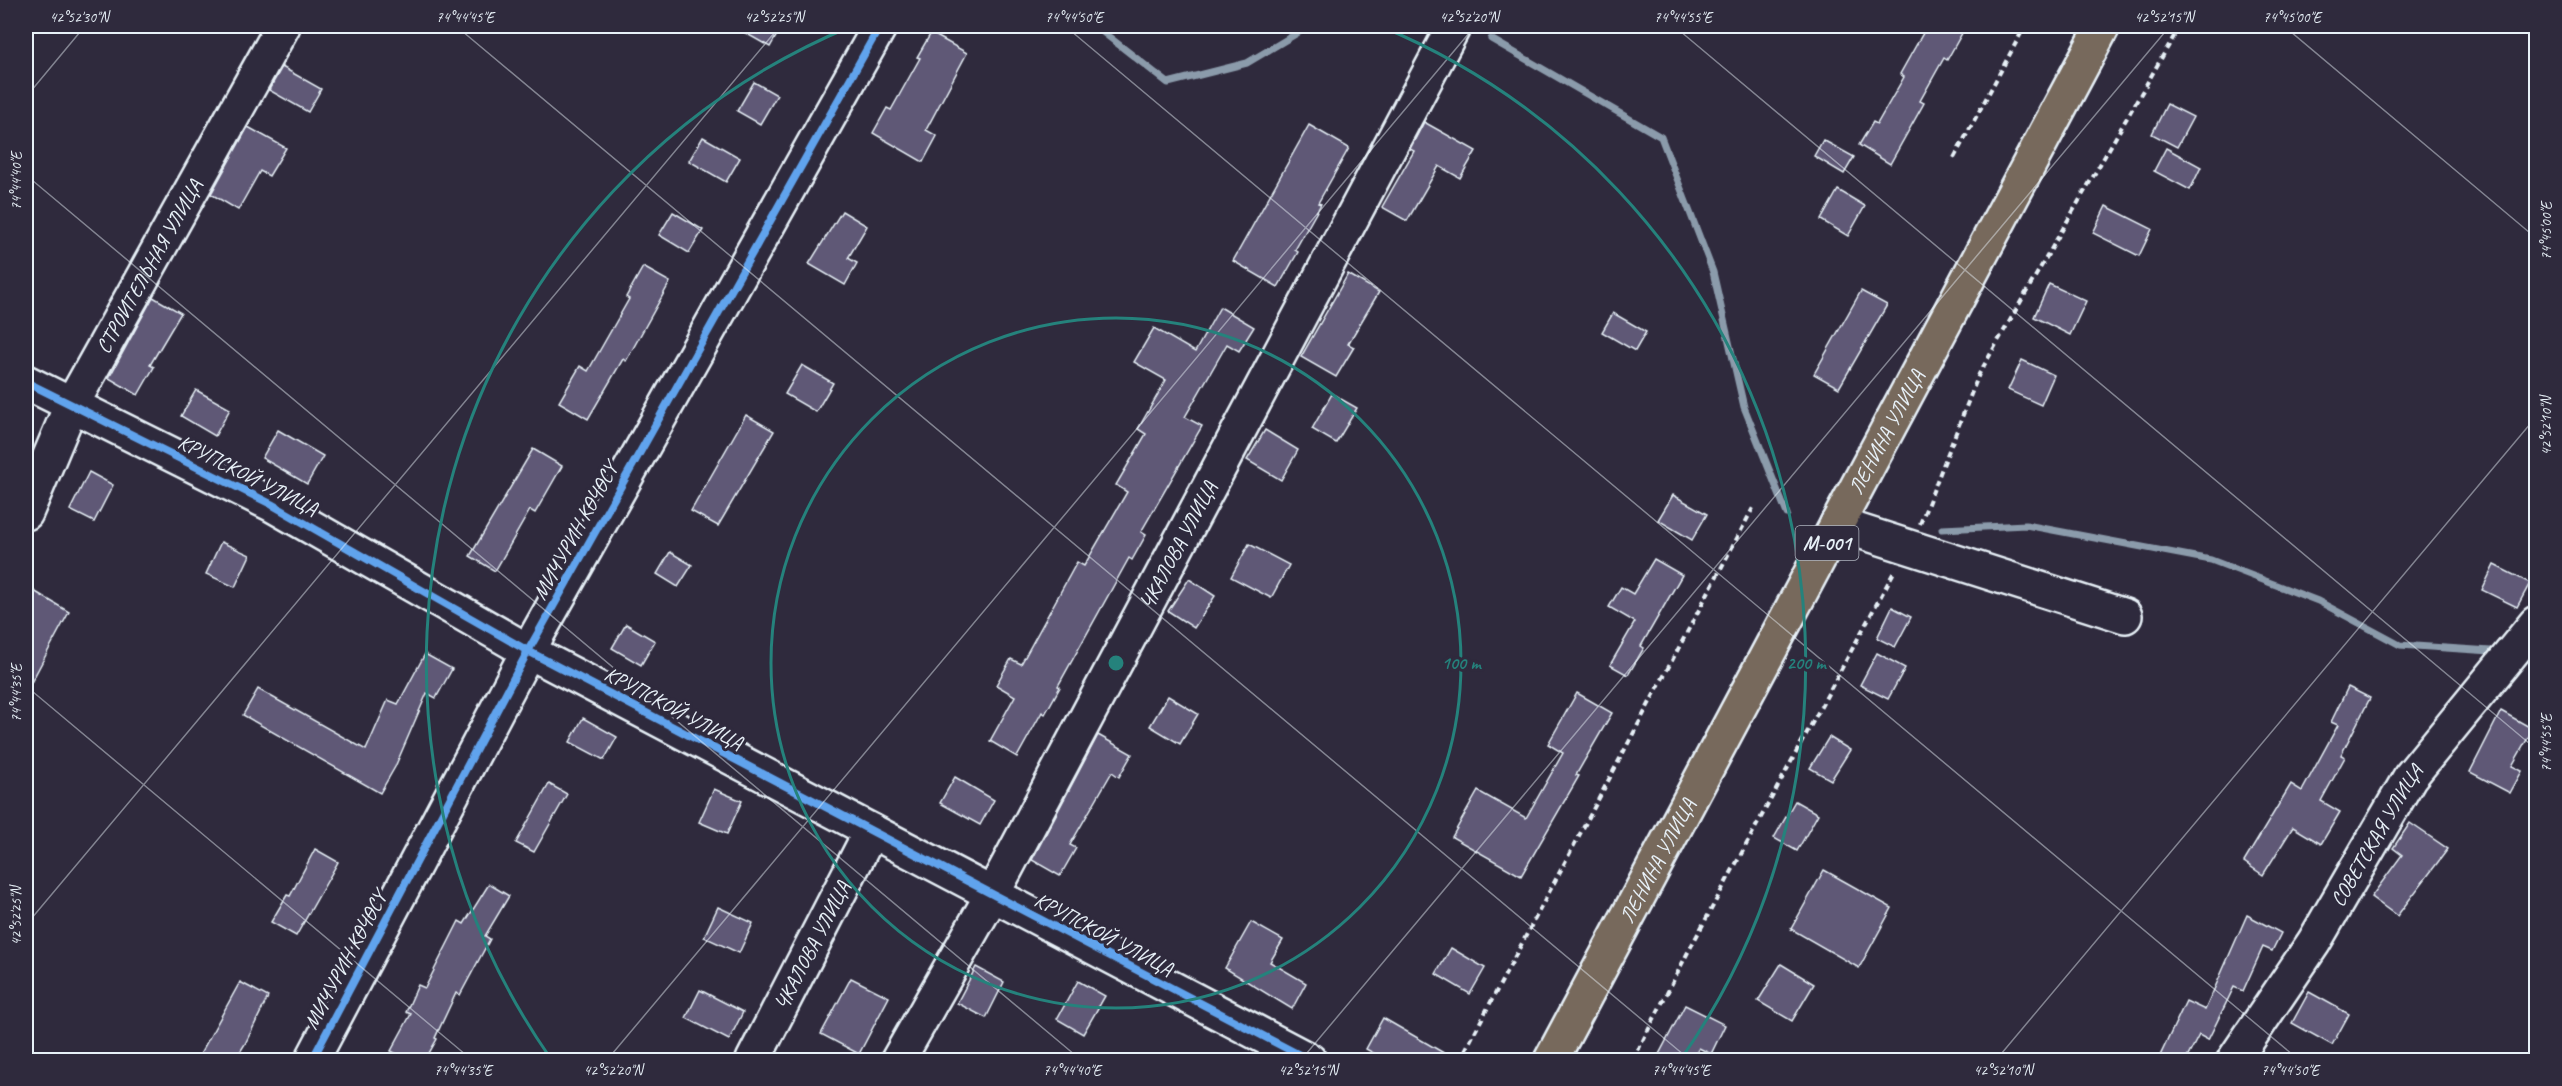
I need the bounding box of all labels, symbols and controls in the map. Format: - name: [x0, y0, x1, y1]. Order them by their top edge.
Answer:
- text: 42°52'30"N: [49, 8, 112, 27]
- text: 74°44'45"E: [436, 8, 496, 27]
- text: 42°52'25"N: [744, 8, 807, 27]
- text: 74°44'50"E: [1045, 8, 1105, 27]
- text: 42°52'20"N: [1439, 8, 1502, 27]
- text: 74°44'55"E: [1654, 8, 1714, 27]
- text: 42°52'15"N: [2134, 8, 2197, 27]
- text: 74°45'00"E: [2263, 8, 2323, 27]
- text: 74°44'40"E: [7, 150, 26, 210]
- street label: СТРОИТЕЛЬНАЯ УЛИЦА: [90, 174, 208, 358]
- text: 74°45'00"E: [2537, 200, 2556, 260]
- street label: ЛЕНИНА УЛИЦА: [1843, 365, 1930, 499]
- text: 42°52'10"N: [2537, 393, 2556, 456]
- street label: КРУПСКОЙ УЛИЦА: [174, 429, 323, 522]
- street label: МИЧУРИН КӨЧӨСҮ: [527, 454, 626, 604]
- street label: ЧКАЛОВА УЛИЦА: [1133, 476, 1223, 614]
- road number: М-001: [1796, 526, 1858, 560]
- text: 100 m: [1442, 652, 1482, 674]
- text: 200 m: [1787, 652, 1827, 674]
- centre of rings: [1106, 653, 1126, 673]
- street label: КРУПСКОЙ УЛИЦА: [600, 661, 748, 756]
- text: 74°44'35"E: [7, 662, 26, 722]
- text: 74°44'55"E: [2537, 712, 2556, 772]
- street label: СОВЕТСКАЯ УЛИЦА: [2325, 758, 2429, 911]
- street label: ЛЕНИНА УЛИЦА: [1614, 794, 1701, 927]
- street label: ЧКАЛОВА УЛИЦА: [768, 876, 856, 1014]
- text: 42°52'25"N: [7, 883, 26, 946]
- street label: МИЧУРИН КӨЧӨСҮ: [298, 883, 394, 1034]
- street label: КРУПСКОЙ УЛИЦА: [1030, 887, 1178, 982]
- text: 74°44'35"E: [434, 1061, 494, 1080]
- text: 42°52'20"N: [583, 1061, 646, 1080]
- text: 74°44'40"E: [1043, 1061, 1103, 1080]
- text: 42°52'15"N: [1278, 1061, 1341, 1080]
- text: 74°44'45"E: [1652, 1061, 1712, 1080]
- text: 42°52'10"N: [1973, 1061, 2036, 1080]
- text: 74°44'50"E: [2261, 1061, 2321, 1080]

